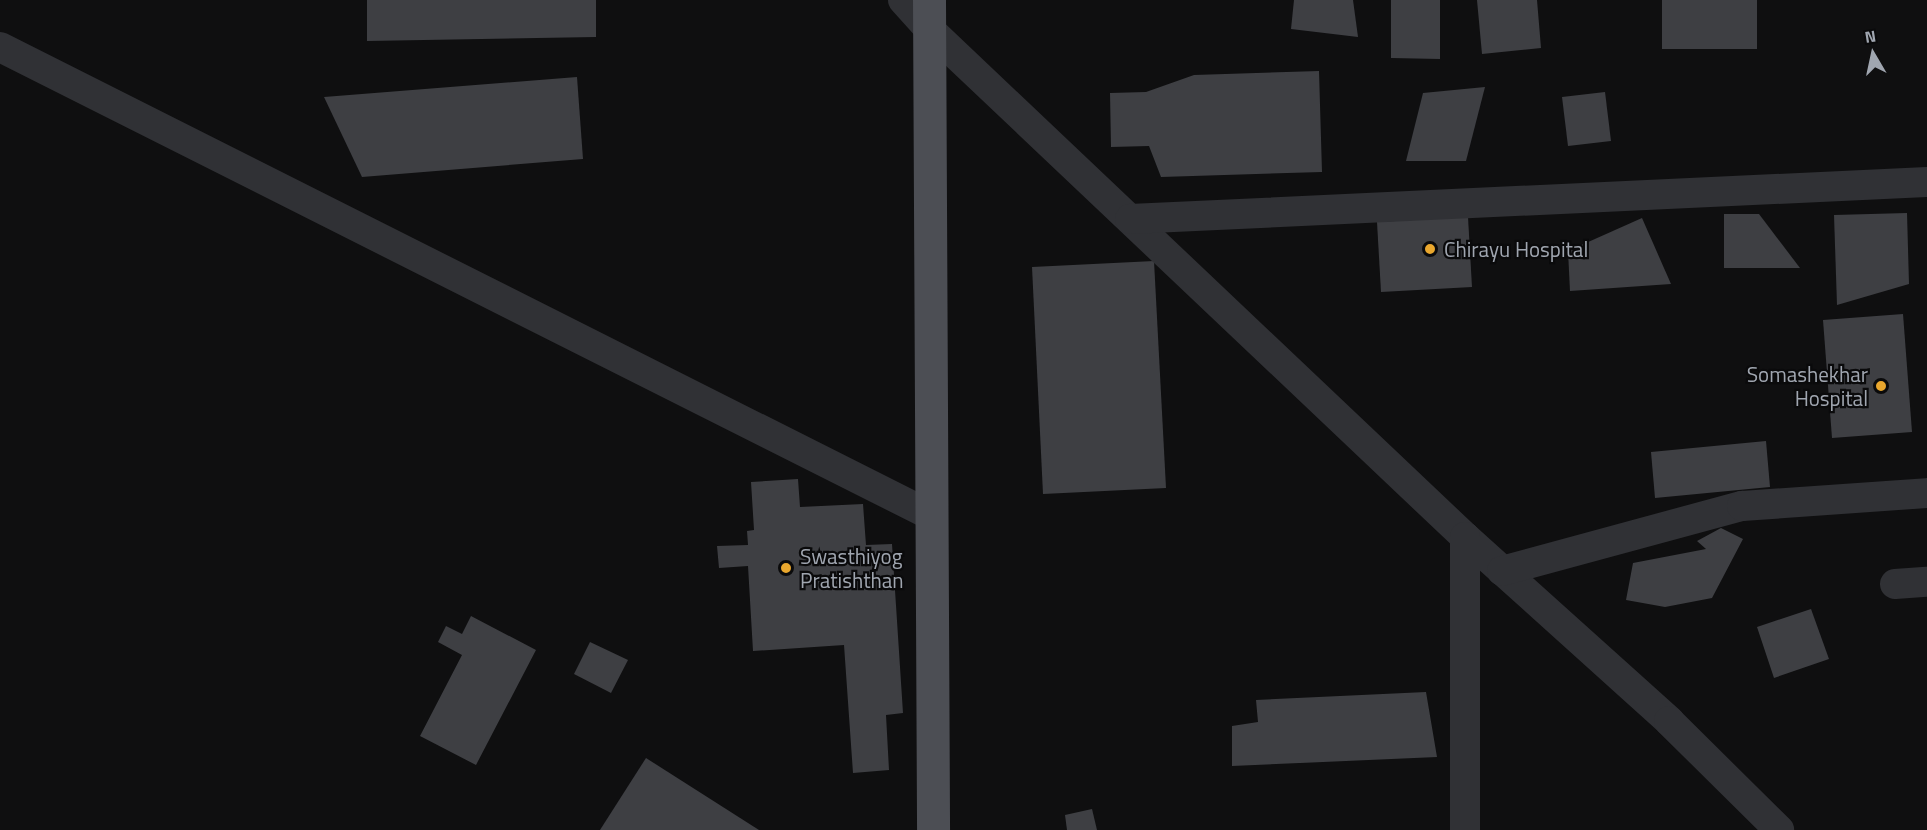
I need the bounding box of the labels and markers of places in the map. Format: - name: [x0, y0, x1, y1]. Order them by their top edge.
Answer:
- place label: Chirayu Hospital: [1444, 236, 1588, 262]
- marker: Chirayu Hospital: [1421, 240, 1439, 258]
- place label: Somashekhar Hospital: [1747, 361, 1868, 411]
- marker: Somashekhar Hospital: [1872, 377, 1890, 395]
- place label: Swasthiyog Pratishthan: [800, 543, 904, 593]
- marker: Swasthiyog Pratishthan: [777, 559, 795, 577]

